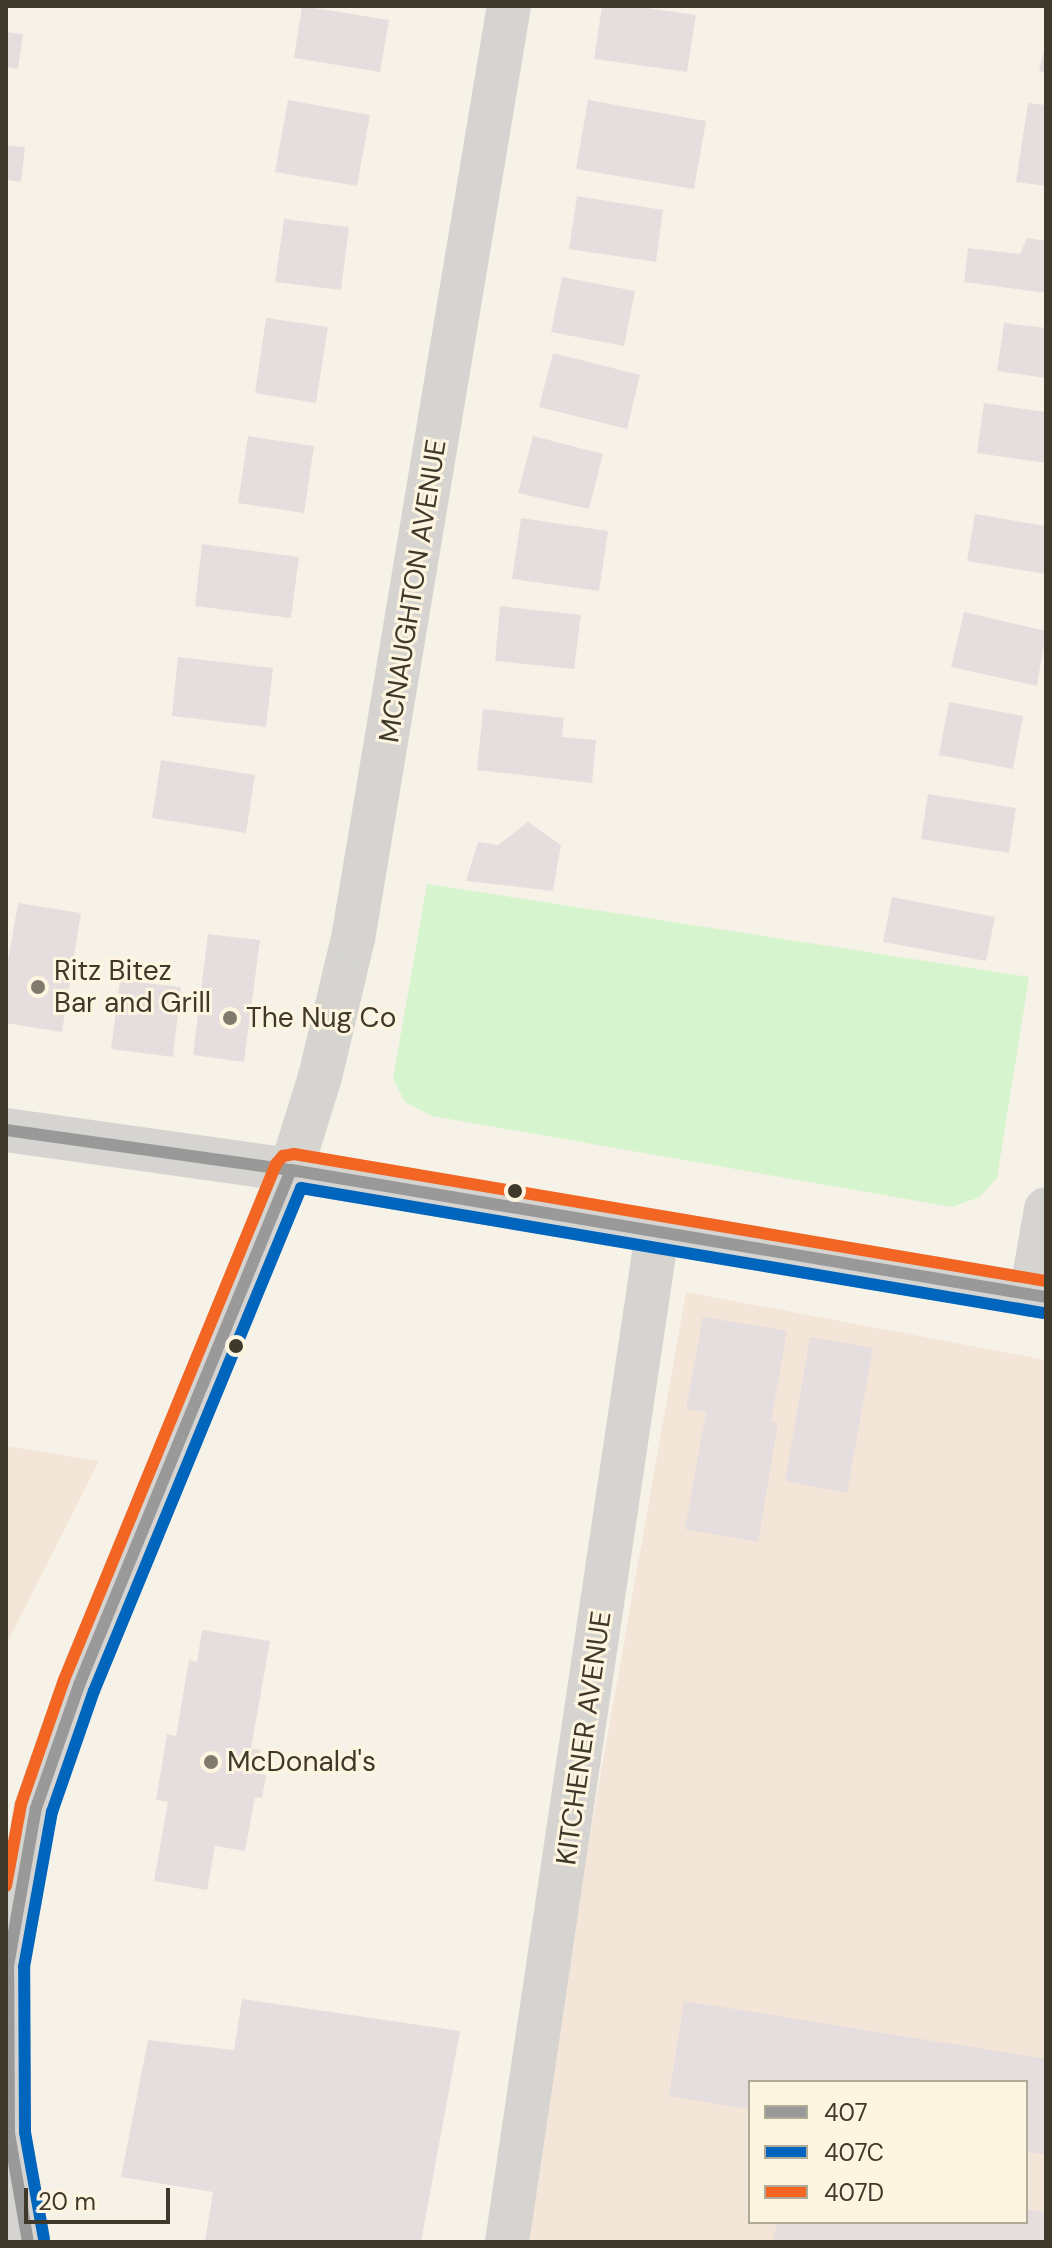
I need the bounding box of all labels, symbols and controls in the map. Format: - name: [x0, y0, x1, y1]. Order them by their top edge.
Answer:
- street label: MCNAUGHTON AVENUE: [372, 437, 454, 745]
- place label: Ritz Bitez Bar and Grill: [54, 954, 211, 1020]
- marker: Ritz Bitez Bar and Grill: [29, 978, 47, 996]
- place label: The Nug Co: [246, 1001, 396, 1035]
- marker: The Nug Co: [221, 1009, 239, 1027]
- unlabelled marker: [507, 1183, 523, 1199]
- unlabelled marker: [228, 1338, 244, 1354]
- street label: KITCHENER AVENUE: [550, 1609, 618, 1867]
- place label: McDonald's: [227, 1745, 376, 1779]
- marker: McDonald's: [202, 1753, 220, 1771]
- legend: [748, 2080, 1028, 2224]
- text: 407: [824, 2097, 867, 2128]
- text: 407C: [824, 2137, 884, 2168]
- scale bar: [28, 2172, 174, 2222]
- text: 407D: [824, 2177, 884, 2208]
- text: 20 m: [38, 2186, 96, 2217]

